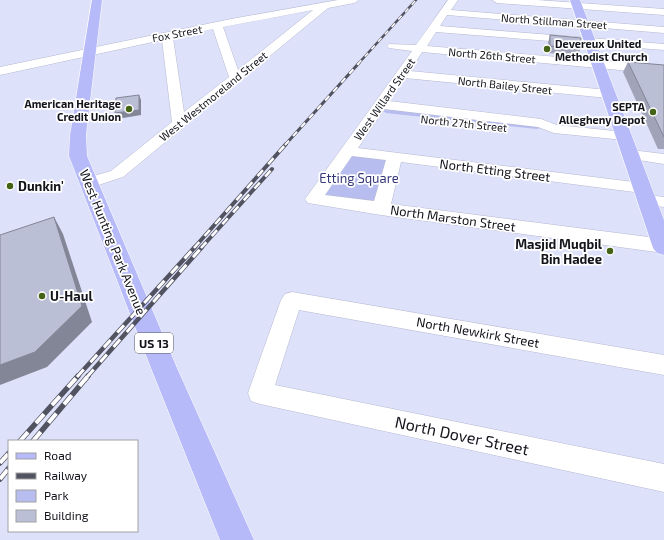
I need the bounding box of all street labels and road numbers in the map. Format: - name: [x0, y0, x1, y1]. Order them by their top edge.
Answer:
- street label: North Stillman Street: [501, 11, 607, 31]
- street label: Fox Street: [151, 22, 203, 44]
- street label: North 26th Street: [448, 45, 536, 65]
- street label: West Westmoreland Street: [156, 48, 270, 144]
- street label: West Willard Street: [351, 55, 417, 143]
- street label: North Bailey Street: [457, 74, 553, 96]
- street label: North 27th Street: [420, 112, 508, 134]
- street label: North Etting Street: [439, 155, 551, 185]
- street label: West Hunting Park Avenue: [76, 167, 150, 317]
- street label: North Marston Street: [389, 201, 517, 235]
- street label: North Newkirk Street: [415, 313, 541, 351]
- road number: US 13: [135, 333, 173, 353]
- street label: North Dover Street: [393, 412, 531, 458]

